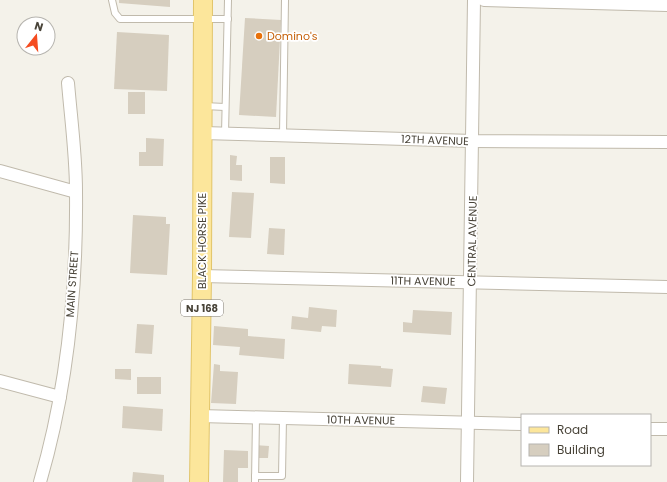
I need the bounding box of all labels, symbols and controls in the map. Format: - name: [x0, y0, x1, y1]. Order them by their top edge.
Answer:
- north arrow: [16, 16, 56, 56]
- text: N: [33, 18, 45, 35]
- place label: Domino's: [267, 28, 318, 44]
- marker: Domino's: [254, 31, 264, 41]
- street label: 12TH AVENUE: [401, 131, 469, 149]
- street label: BLACK HORSE PIKE: [194, 193, 210, 289]
- street label: CENTRAL AVENUE: [463, 195, 481, 287]
- street label: MAIN STREET: [62, 250, 82, 318]
- street label: 11TH AVENUE: [390, 272, 456, 290]
- road number: NJ 168: [181, 300, 223, 316]
- street label: 10TH AVENUE: [327, 411, 395, 429]
- legend: [521, 414, 651, 466]
- text: Road: [557, 421, 588, 438]
- text: Building: [557, 441, 605, 458]

